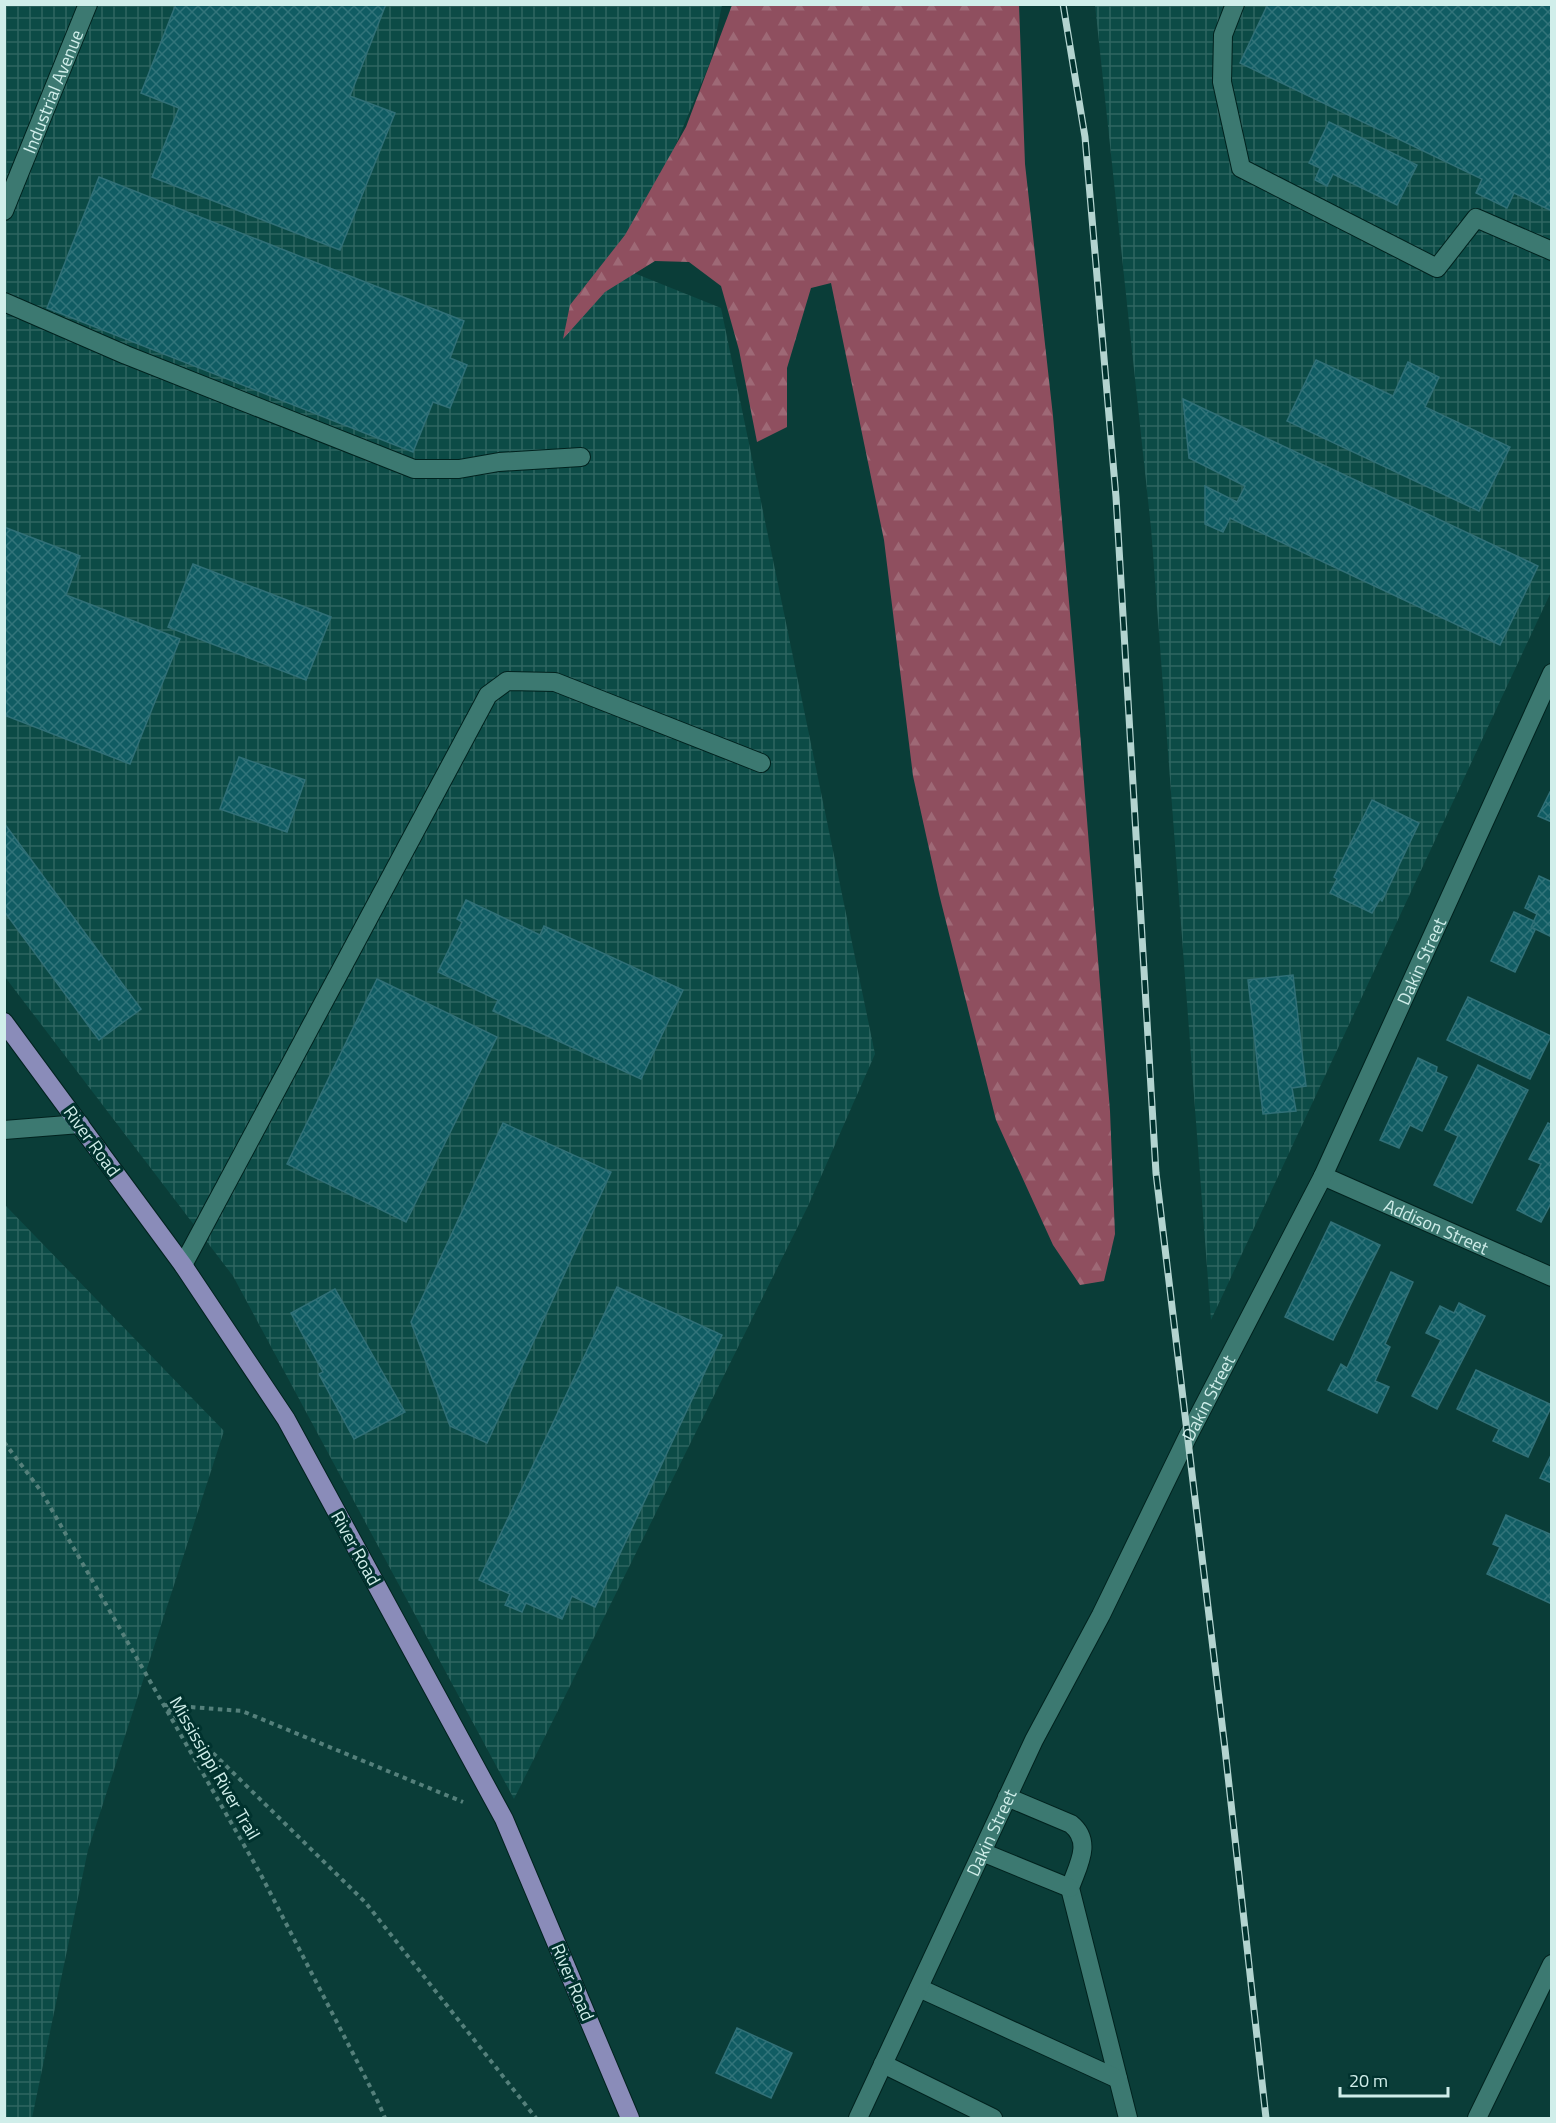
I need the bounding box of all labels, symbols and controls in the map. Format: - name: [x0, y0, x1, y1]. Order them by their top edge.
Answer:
- street label: Industrial Avenue: [15, 25, 90, 158]
- street label: Dakin Street: [1389, 912, 1453, 1009]
- street label: River Road: [57, 1100, 127, 1182]
- street label: Addison Street: [1380, 1191, 1494, 1261]
- street label: Dakin Street: [1174, 1349, 1242, 1445]
- street label: River Road: [324, 1506, 388, 1590]
- street label: Mississippi River Trail: [163, 1691, 267, 1845]
- street label: Dakin Street: [959, 1784, 1023, 1880]
- street label: River Road: [545, 1939, 601, 2025]
- scale bar: [1340, 2060, 1448, 2098]
- text: 20 m: [1349, 2067, 1388, 2094]

